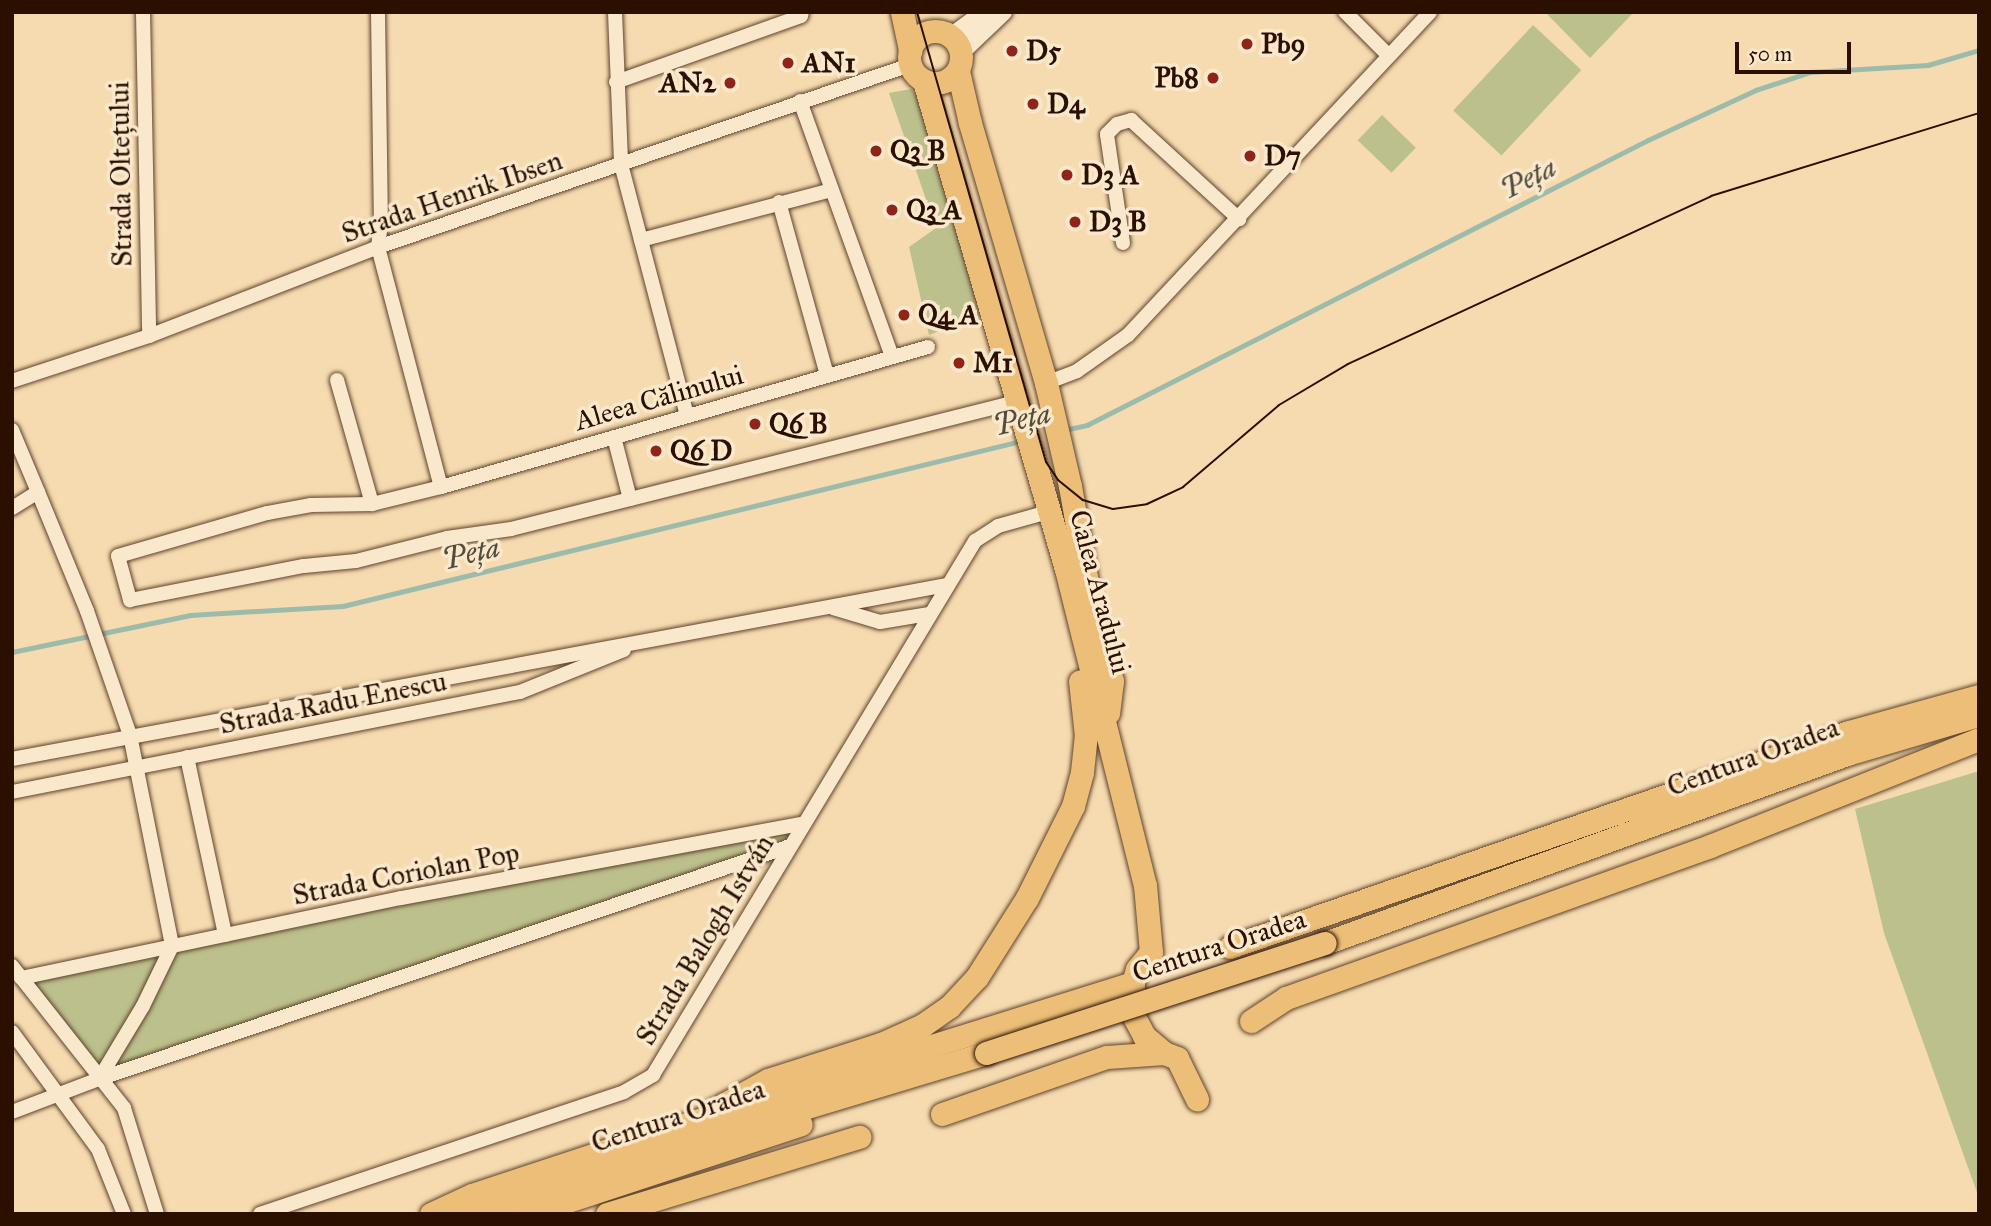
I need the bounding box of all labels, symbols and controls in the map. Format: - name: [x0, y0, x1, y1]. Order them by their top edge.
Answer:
- place label: Pb9: [1261, 27, 1306, 61]
- scale bar: [1739, 28, 1854, 72]
- place label: D5: [1026, 34, 1061, 68]
- marker: Pb9: [1239, 36, 1255, 52]
- text: 50 m: [1748, 41, 1792, 67]
- marker: D5: [1004, 43, 1020, 59]
- place label: AN1: [802, 46, 856, 80]
- marker: AN1: [780, 55, 796, 71]
- place label: Pb8: [1154, 61, 1199, 95]
- place label: AN2: [660, 66, 716, 100]
- marker: Pb8: [1205, 70, 1221, 86]
- marker: AN2: [722, 75, 738, 91]
- street label: Strada Oltețului: [103, 81, 139, 267]
- place label: D4: [1047, 87, 1085, 121]
- marker: D4: [1025, 96, 1041, 112]
- place label: Q3 B: [890, 134, 946, 168]
- place label: D7: [1264, 139, 1301, 173]
- marker: Q3 B: [868, 143, 884, 159]
- street label: Strada Henrik Ibsen: [337, 144, 567, 250]
- marker: D7: [1242, 148, 1258, 164]
- water label: Peța: [1494, 149, 1562, 207]
- place label: D3 A: [1081, 158, 1139, 192]
- marker: D3 A: [1059, 167, 1075, 183]
- place label: Q3 A: [906, 193, 962, 227]
- marker: Q3 A: [884, 202, 900, 218]
- place label: D3 B: [1089, 205, 1147, 239]
- marker: D3 B: [1067, 214, 1083, 230]
- place label: Q4 A: [918, 298, 978, 332]
- marker: Q4 A: [896, 307, 912, 323]
- place label: M1: [973, 346, 1013, 380]
- marker: M1: [951, 355, 967, 371]
- street label: Aleea Călinului: [571, 358, 747, 438]
- water label: Peța: [990, 395, 1054, 443]
- place label: Q6 B: [769, 407, 828, 441]
- marker: Q6 B: [747, 416, 763, 432]
- place label: Q6 D: [670, 434, 732, 468]
- marker: Q6 D: [648, 443, 664, 459]
- street label: Calea Aradului: [1062, 506, 1138, 678]
- water label: Peța: [439, 529, 503, 577]
- street label: Strada Radu Enescu: [217, 665, 449, 741]
- street label: Centura Oradea: [1663, 710, 1843, 804]
- street label: Strada Balogh István: [629, 829, 781, 1051]
- street label: Strada Coriolan Pop: [290, 836, 522, 912]
- street label: Centura Oradea: [1128, 902, 1310, 990]
- street label: Centura Oradea: [587, 1072, 769, 1160]

